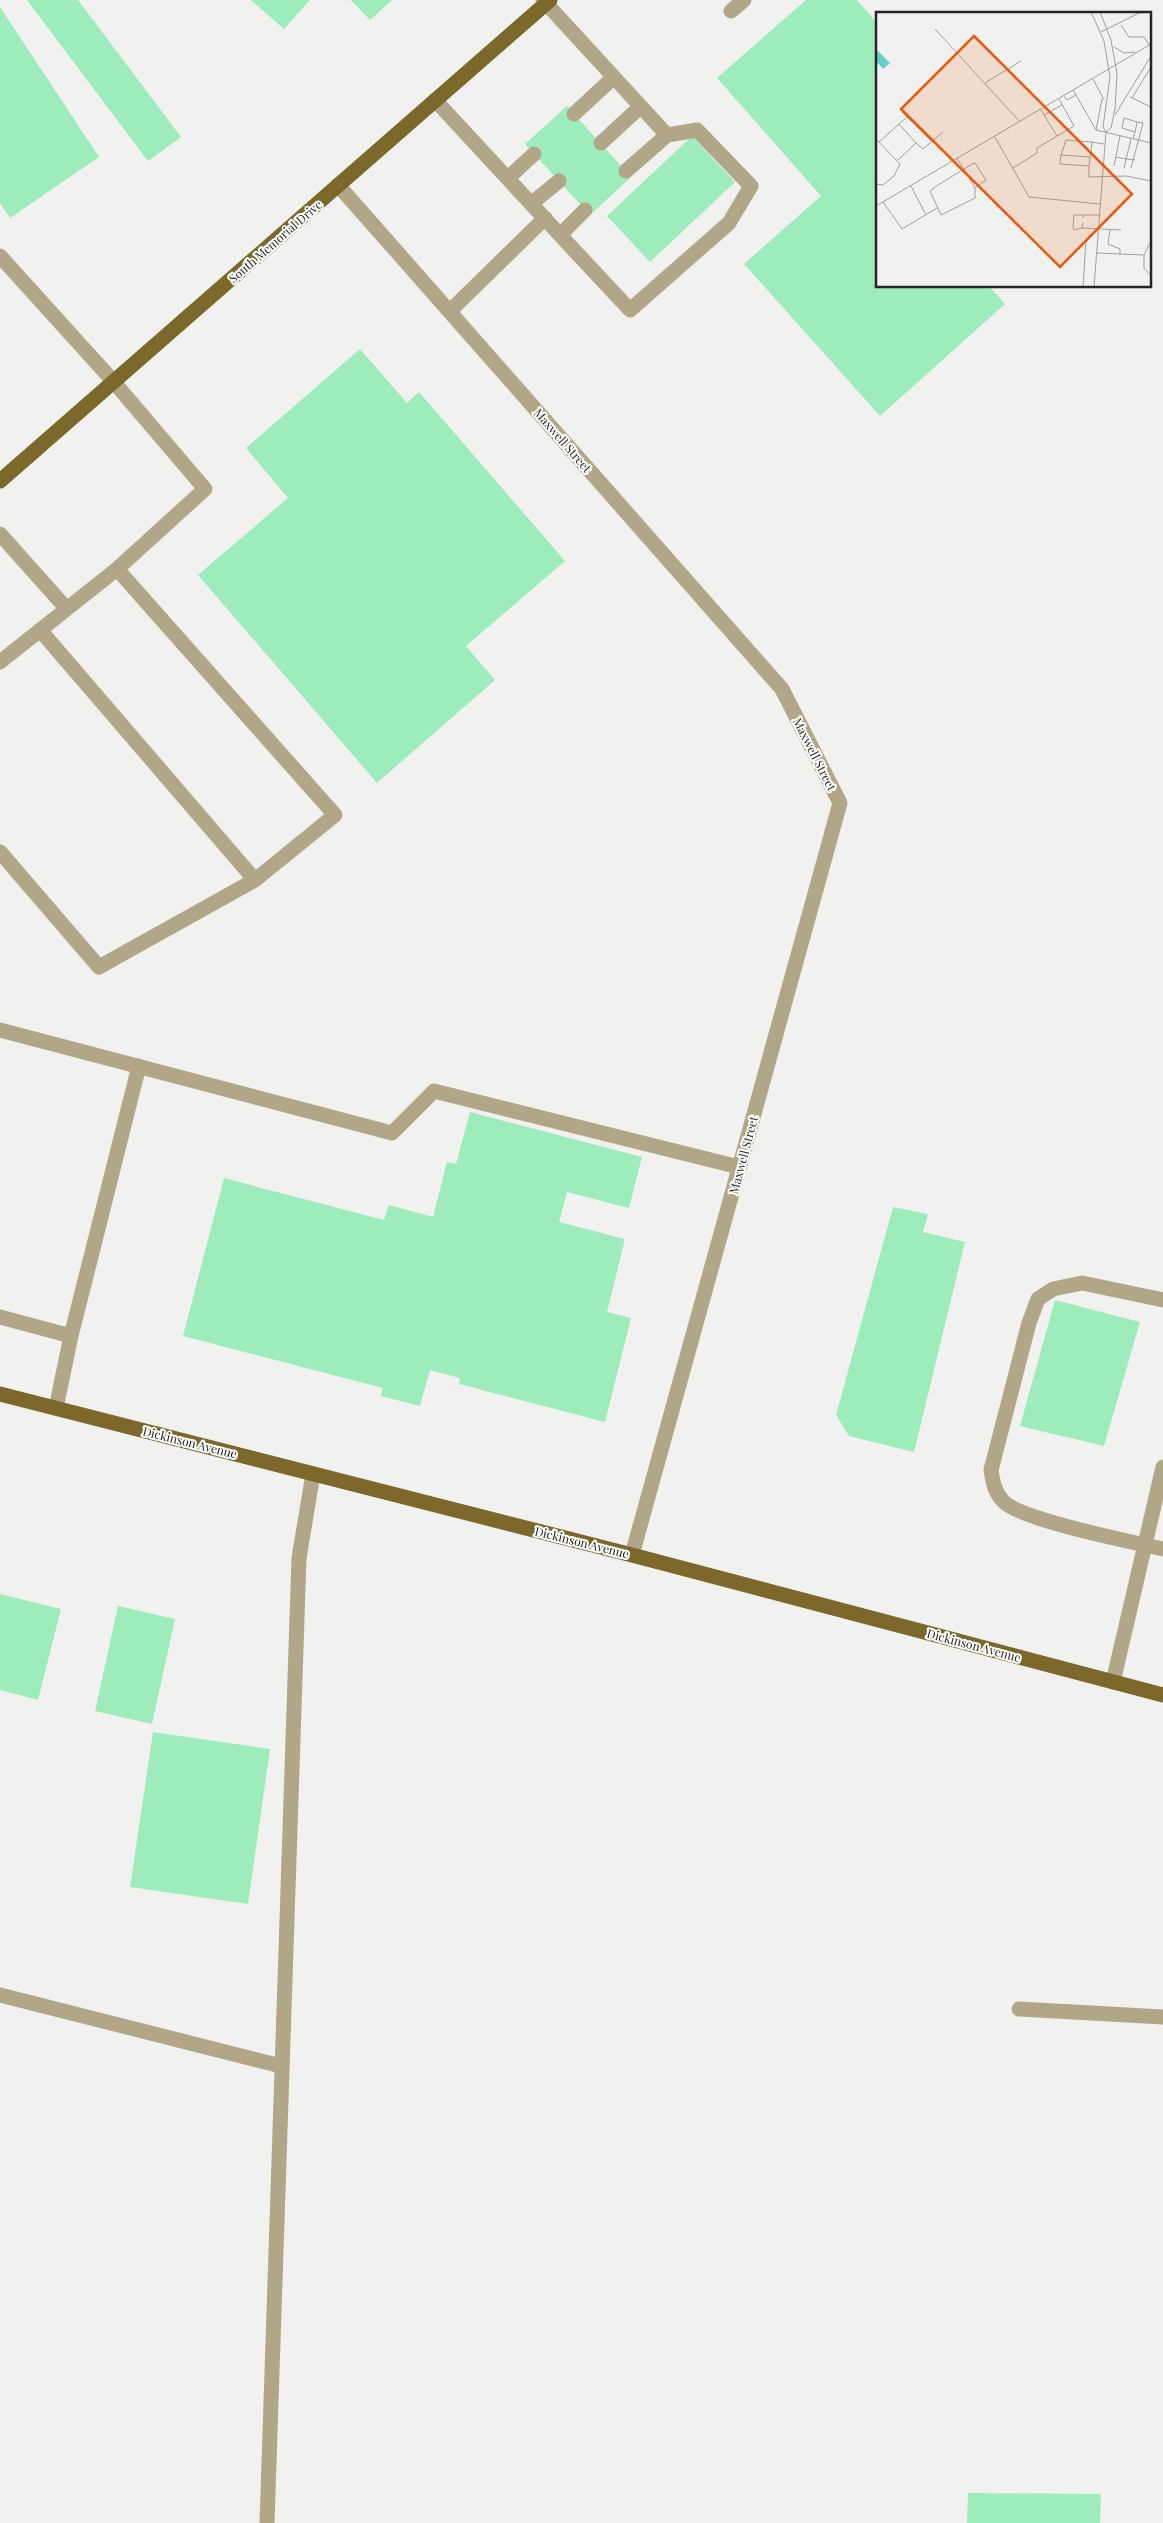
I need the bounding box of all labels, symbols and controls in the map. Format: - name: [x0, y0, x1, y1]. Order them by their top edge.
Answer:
- inset map: [876, 12, 1150, 288]
- street label: South Memorial Drive: [225, 196, 325, 286]
- street label: Maxwell Street: [531, 405, 596, 476]
- street label: Maxwell Street: [790, 715, 841, 794]
- street label: Maxwell Street: [725, 1114, 761, 1196]
- street label: Dickinson Avenue: [141, 1423, 239, 1461]
- street label: Dickinson Avenue: [533, 1523, 631, 1561]
- street label: Dickinson Avenue: [925, 1625, 1023, 1665]

